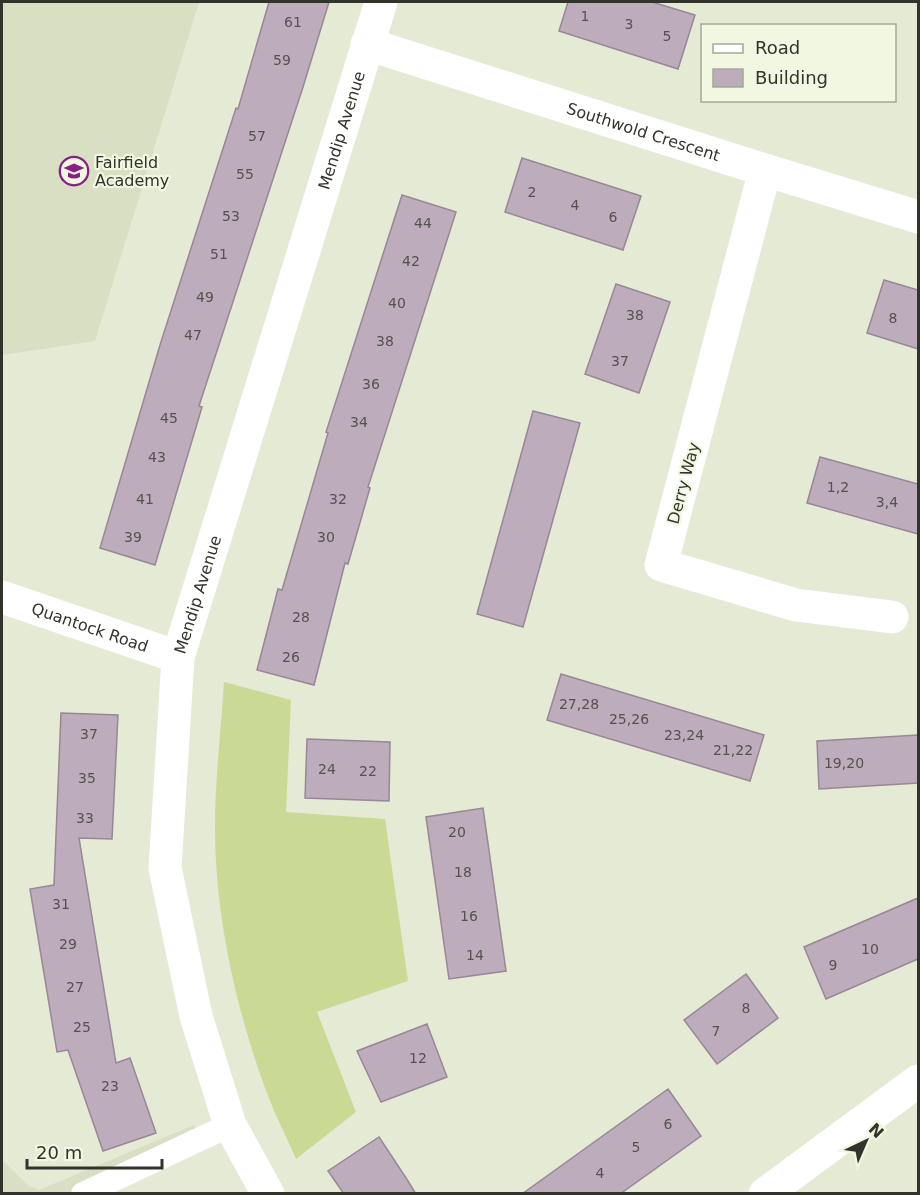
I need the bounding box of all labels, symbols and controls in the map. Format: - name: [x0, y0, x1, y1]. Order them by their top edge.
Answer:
- house number: 1: [581, 8, 589, 24]
- house number: 61: [284, 14, 302, 30]
- house number: 3: [625, 16, 633, 32]
- legend: [701, 24, 896, 102]
- house number: 5: [663, 28, 671, 44]
- text: Road: [755, 37, 800, 58]
- house number: 59: [273, 52, 291, 68]
- text: Building: [755, 67, 828, 88]
- street label: Mendip Avenue: [314, 69, 369, 192]
- street label: Southwold Crescent: [564, 99, 722, 165]
- house number: 57: [248, 128, 266, 144]
- place label: Fairfield Academy: [95, 153, 169, 190]
- school or university icon: Fairfield Academy: [58, 155, 90, 187]
- house number: 55: [236, 166, 254, 182]
- house number: 2: [528, 184, 536, 200]
- house number: 4: [571, 197, 580, 213]
- house number: 53: [222, 208, 240, 224]
- house number: 6: [609, 209, 618, 225]
- house number: 44: [414, 215, 432, 231]
- house number: 51: [210, 246, 228, 262]
- house number: 42: [402, 253, 420, 269]
- house number: 49: [196, 289, 214, 305]
- house number: 40: [388, 295, 406, 311]
- house number: 38: [626, 307, 644, 323]
- house number: 8: [889, 310, 897, 326]
- house number: 47: [184, 327, 202, 343]
- house number: 38: [376, 333, 394, 349]
- house number: 37: [611, 353, 629, 369]
- house number: 36: [362, 376, 380, 392]
- house number: 45: [160, 410, 178, 426]
- house number: 34: [350, 414, 368, 430]
- street label: Derry Way: [663, 440, 703, 526]
- house number: 43: [148, 449, 166, 465]
- house number: 1,2: [827, 479, 849, 495]
- house number: 41: [136, 491, 154, 507]
- house number: 32: [329, 491, 347, 507]
- house number: 3,4: [876, 494, 898, 510]
- house number: 39: [124, 529, 142, 545]
- house number: 30: [317, 529, 335, 545]
- street label: Mendip Avenue: [171, 533, 225, 656]
- street label: Quantock Road: [29, 599, 151, 656]
- house number: 28: [292, 609, 310, 625]
- house number: 26: [282, 649, 300, 665]
- house number: 27,28: [559, 696, 599, 712]
- house number: 25,26: [609, 711, 649, 727]
- house number: 37: [80, 726, 98, 742]
- house number: 23,24: [664, 727, 704, 743]
- house number: 21,22: [713, 742, 753, 758]
- house number: 19,20: [824, 755, 864, 771]
- house number: 24: [318, 761, 336, 777]
- house number: 22: [359, 763, 377, 779]
- house number: 35: [78, 770, 96, 786]
- house number: 33: [76, 810, 94, 826]
- house number: 20: [448, 824, 466, 840]
- house number: 18: [454, 864, 472, 880]
- house number: 31: [52, 896, 70, 912]
- house number: 16: [460, 908, 478, 924]
- house number: 29: [59, 936, 77, 952]
- house number: 10: [861, 941, 879, 957]
- house number: 14: [466, 947, 484, 963]
- house number: 9: [829, 957, 837, 973]
- house number: 27: [66, 979, 84, 995]
- house number: 8: [742, 1000, 750, 1016]
- house number: 25: [73, 1019, 91, 1035]
- house number: 7: [712, 1023, 720, 1039]
- house number: 12: [409, 1050, 427, 1066]
- house number: 23: [101, 1078, 119, 1094]
- north arrow: [836, 1111, 896, 1171]
- house number: 6: [664, 1116, 673, 1132]
- text: N: [865, 1119, 887, 1142]
- scale bar: [27, 1132, 162, 1170]
- house number: 5: [632, 1139, 640, 1155]
- text: 20 m: [36, 1142, 82, 1163]
- house number: 4: [596, 1165, 605, 1181]

